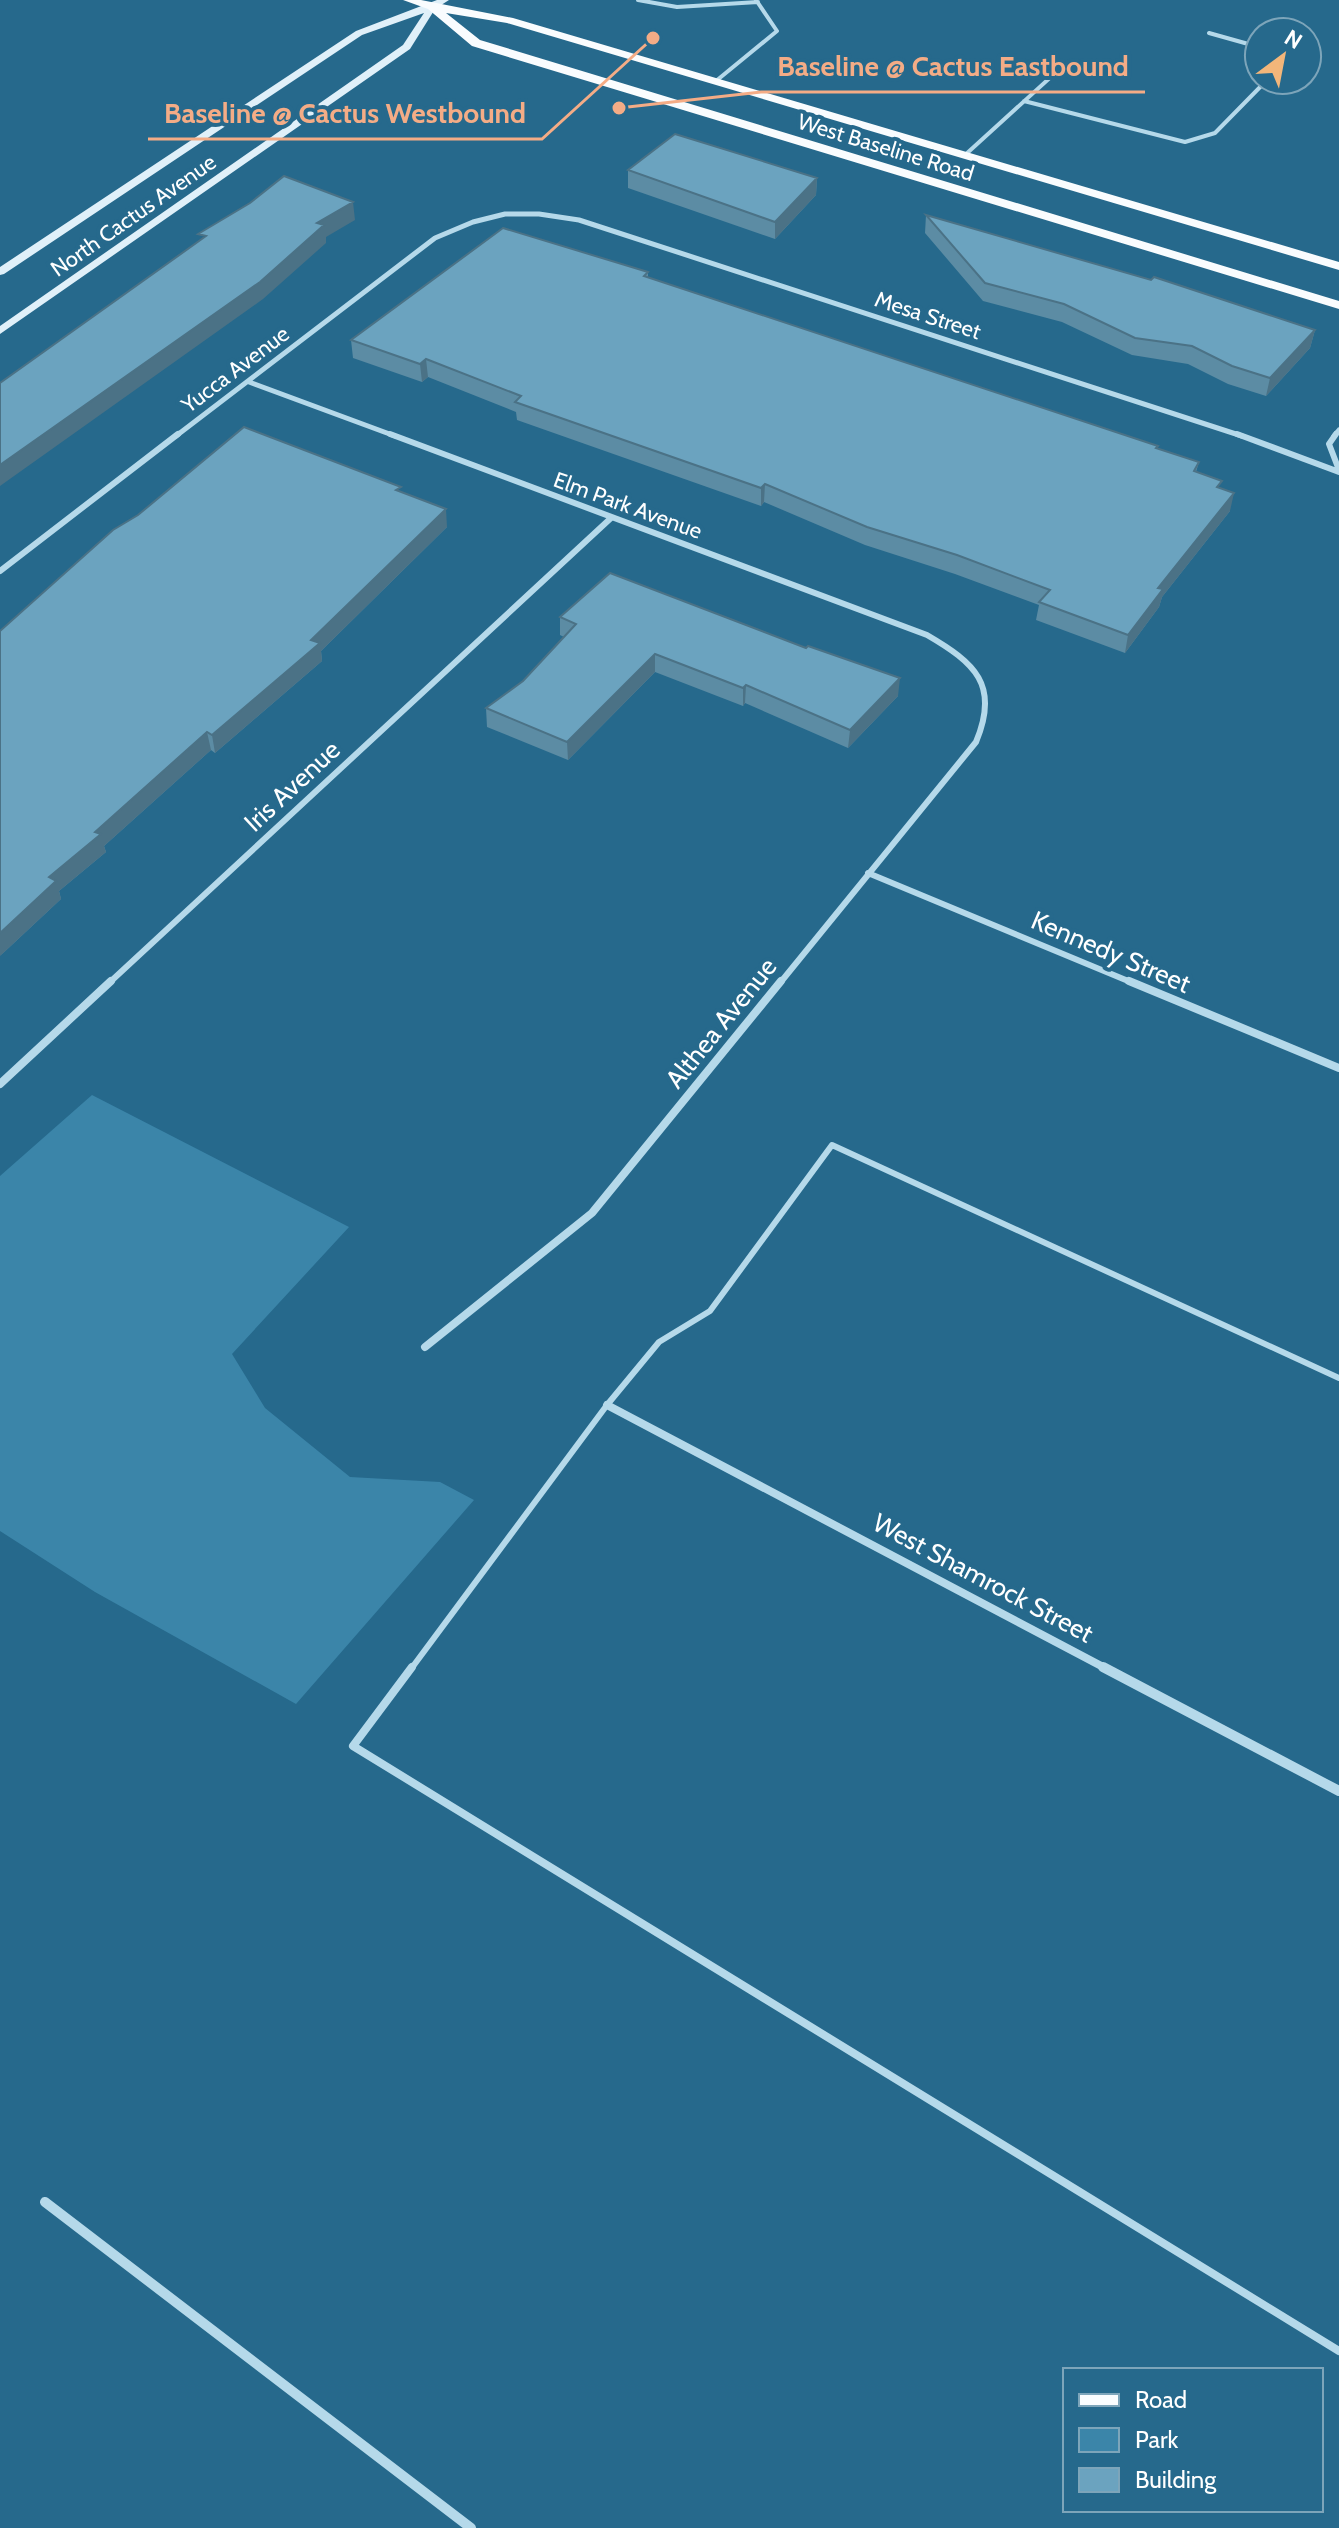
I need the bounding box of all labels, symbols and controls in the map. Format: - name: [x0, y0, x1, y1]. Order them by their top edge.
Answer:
- north arrow: [1243, 16, 1323, 96]
- text: N: [1280, 24, 1307, 55]
- callout: Baseline @ Cactus Eastbound: [761, 40, 1145, 92]
- text: Baseline @ Cactus Eastbound: [777, 49, 1129, 83]
- callout: Baseline @ Cactus Westbound: [148, 87, 542, 139]
- text: Baseline @ Cactus Westbound: [164, 96, 526, 130]
- street label: West Baseline Road: [794, 108, 977, 187]
- street label: North Cactus Avenue: [46, 148, 221, 283]
- street label: Mesa Street: [871, 286, 985, 345]
- street label: Yucca Avenue: [175, 320, 294, 419]
- street label: Elm Park Avenue: [550, 466, 706, 545]
- street label: Iris Avenue: [238, 734, 346, 838]
- street label: Kennedy Street: [1027, 904, 1196, 1000]
- street label: Althea Avenue: [659, 951, 783, 1095]
- street label: West Shamrock Street: [867, 1506, 1099, 1650]
- legend: [1063, 2368, 1323, 2512]
- text: Road: [1135, 2385, 1187, 2414]
- text: Park: [1135, 2425, 1178, 2454]
- text: Building: [1135, 2465, 1217, 2494]

